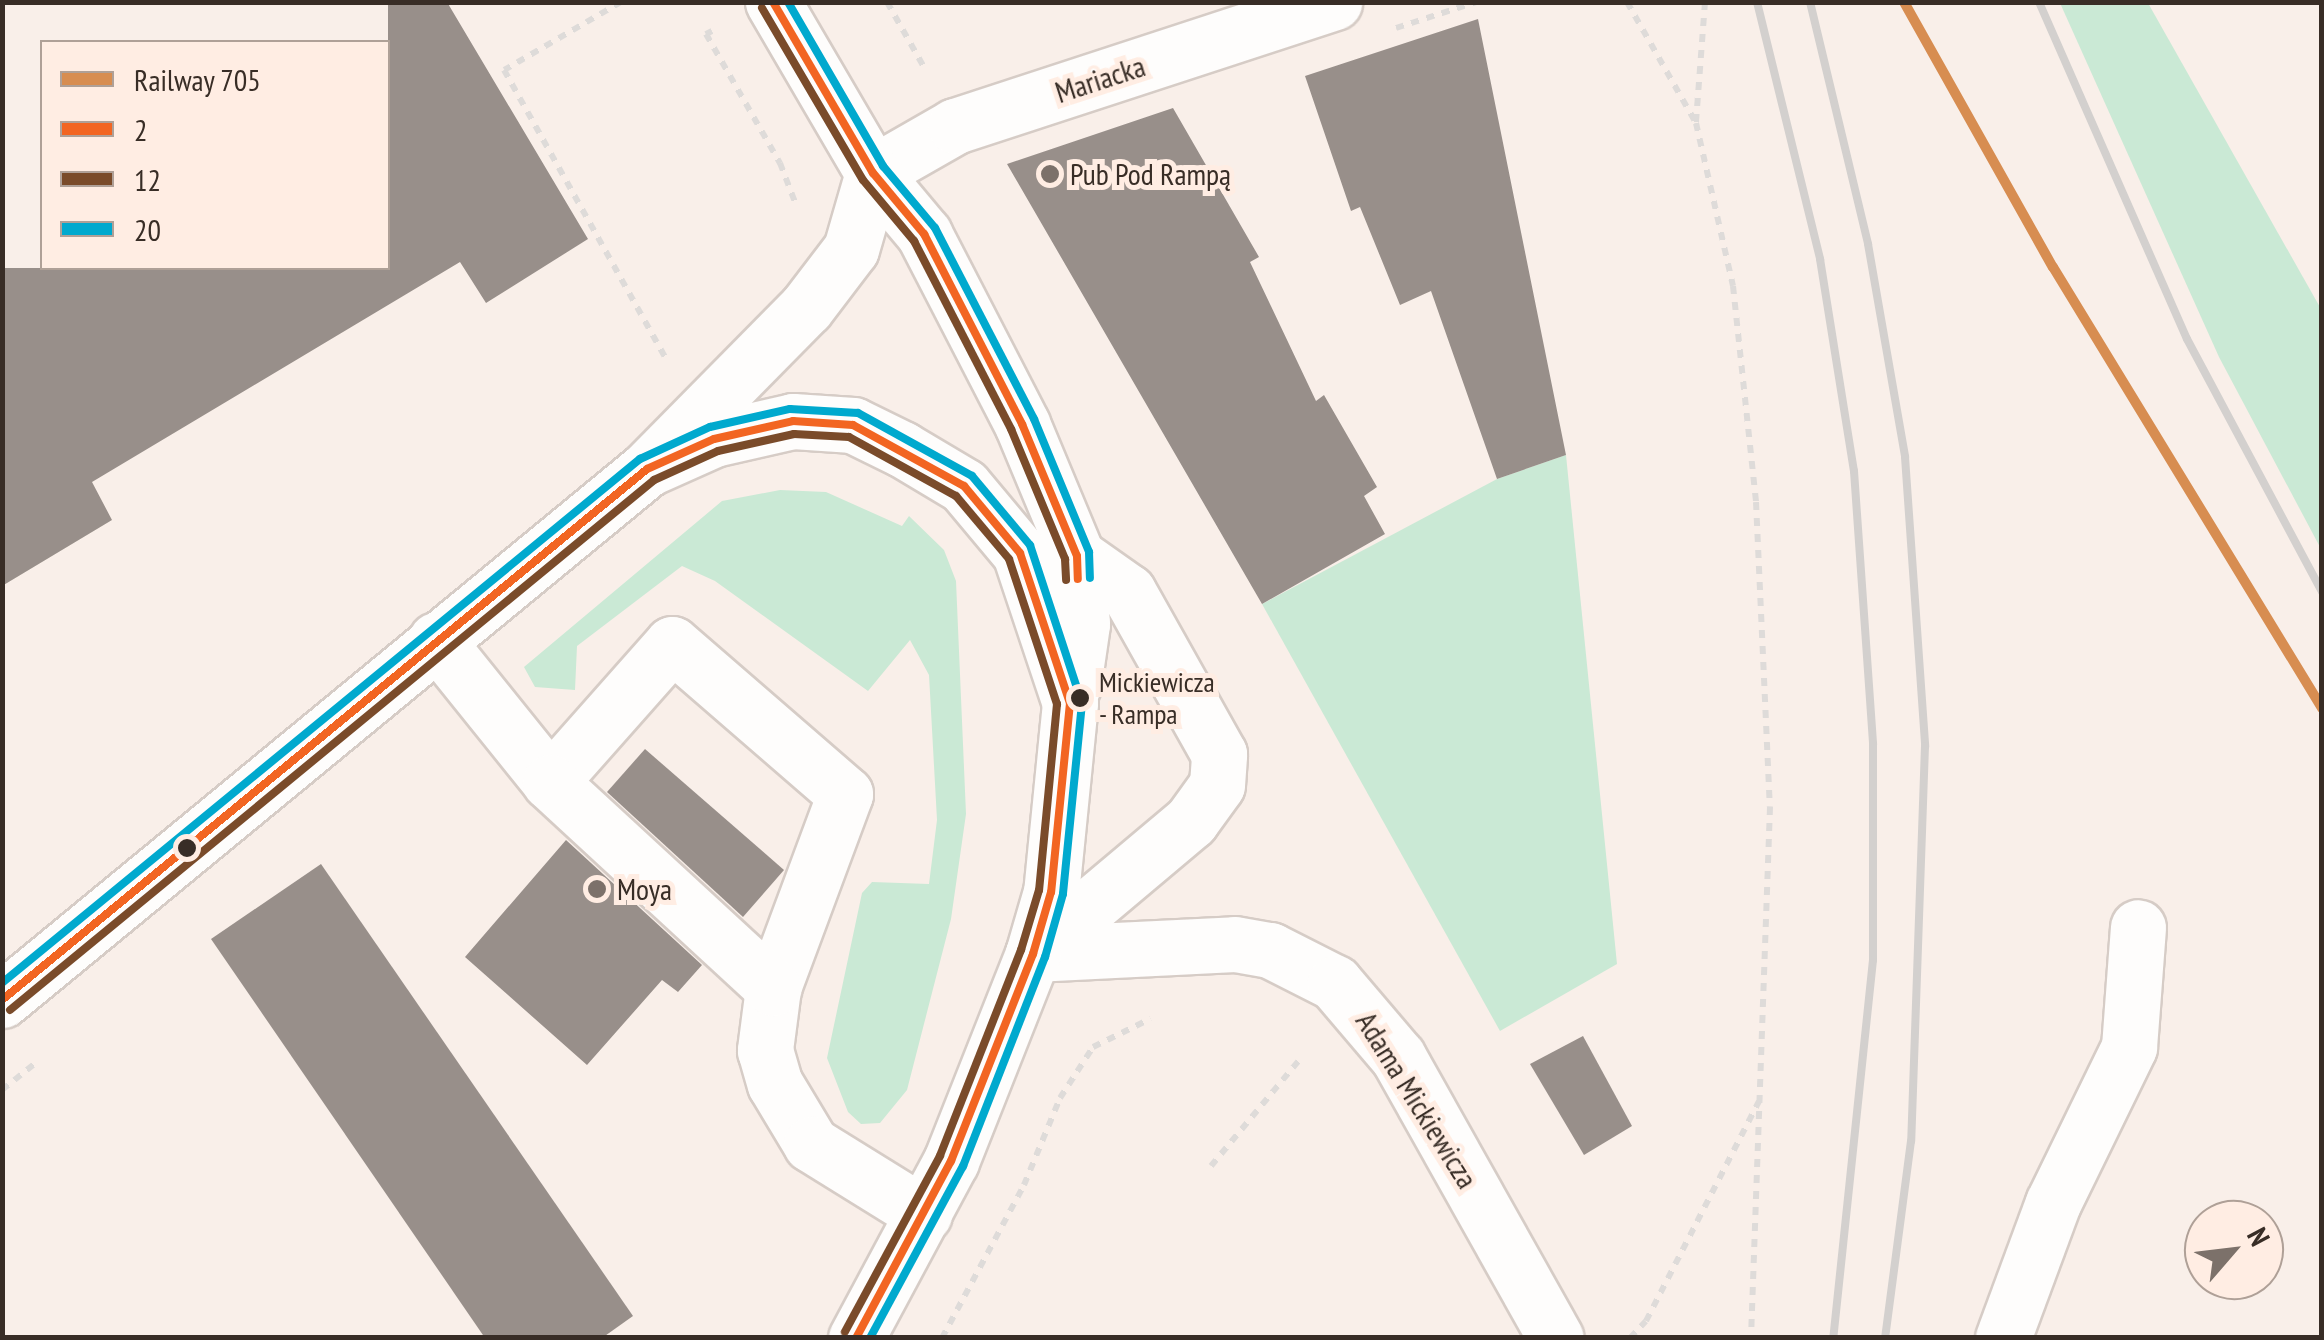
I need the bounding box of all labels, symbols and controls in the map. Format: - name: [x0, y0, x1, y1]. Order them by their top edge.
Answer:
- legend: [40, 40, 390, 270]
- street label: Mariacka: [1051, 48, 1149, 110]
- text: Railway 705: [134, 60, 261, 99]
- text: 2: [134, 110, 148, 149]
- place label: Pub Pod Rampą: [1070, 156, 1231, 192]
- text: 12: [134, 160, 161, 199]
- marker: Pub Pod Rampą: [1039, 163, 1061, 185]
- text: 20: [134, 210, 161, 249]
- place label: Mickiewicza - Rampa: [1099, 665, 1215, 731]
- marker: Mickiewicza - Rampa: [1070, 688, 1090, 708]
- unlabelled marker: [177, 838, 197, 858]
- place label: Moya: [617, 871, 672, 907]
- marker: Moya: [586, 878, 608, 900]
- street label: Adama Mickiewicza: [1348, 1005, 1486, 1195]
- north arrow: [2184, 1200, 2284, 1300]
- text: N: [2239, 1221, 2279, 1252]

